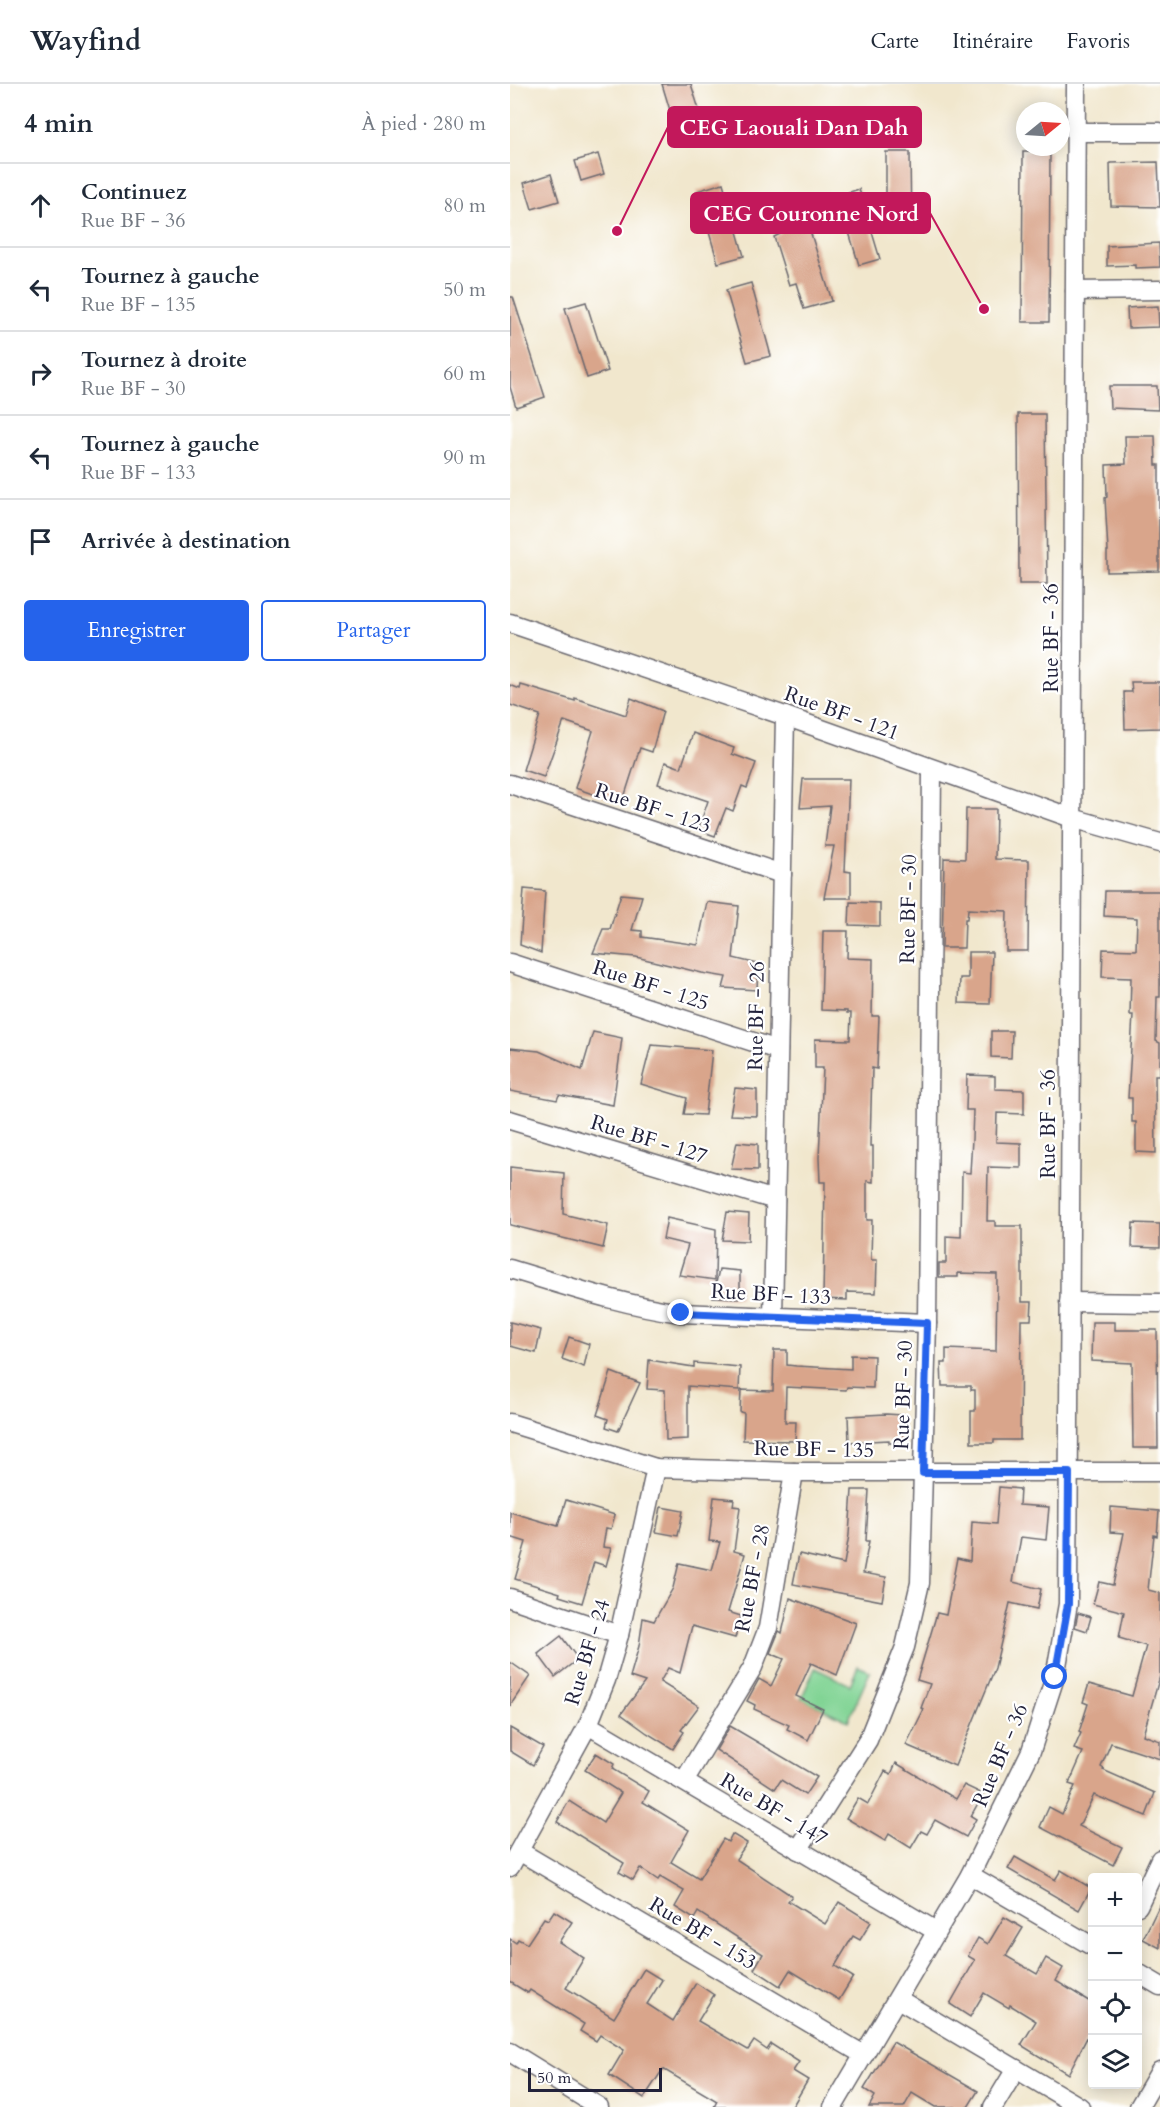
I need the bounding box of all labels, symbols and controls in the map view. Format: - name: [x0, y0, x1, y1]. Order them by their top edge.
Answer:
- text: Wayfind: [30, 22, 141, 60]
- text: Carte: [870, 27, 919, 56]
- text: Itinéraire: [952, 27, 1033, 56]
- text: Favoris: [1066, 27, 1130, 56]
- north arrow: [1016, 102, 1070, 156]
- text: 4 min: [24, 106, 93, 141]
- callout: CEG Laouali Dan Dah: [668, 107, 921, 147]
- text: À pied · 280 m: [362, 110, 486, 137]
- text: CEG Laouali Dan Dah: [679, 113, 909, 143]
- text: Continuez: [81, 177, 187, 207]
- icon: ahead: [24, 189, 57, 222]
- text: 80 m: [443, 192, 486, 219]
- callout: CEG Couronne Nord: [691, 193, 930, 233]
- text: CEG Couronne Nord: [703, 199, 919, 229]
- text: Rue BF - 36: [81, 207, 185, 234]
- text: Tournez à gauche: [81, 261, 260, 291]
- icon: left: [24, 273, 57, 306]
- text: 50 m: [443, 276, 486, 303]
- text: Rue BF - 135: [81, 291, 196, 318]
- text: Tournez à droite: [81, 345, 247, 375]
- icon: right: [24, 357, 57, 390]
- text: 60 m: [443, 360, 486, 387]
- text: Rue BF - 30: [81, 375, 185, 402]
- text: Tournez à gauche: [81, 429, 260, 459]
- icon: left: [24, 441, 57, 474]
- text: 90 m: [443, 444, 486, 471]
- text: Rue BF - 133: [81, 459, 196, 486]
- icon: arrive: [24, 525, 57, 558]
- text: Arrivée à destination: [81, 526, 291, 556]
- street label: Rue BF - 36: [1037, 583, 1066, 693]
- button: Enregistrer: [24, 600, 249, 661]
- button: Partager: [261, 600, 486, 661]
- street label: Rue BF - 121: [780, 679, 903, 748]
- street label: Rue BF - 123: [591, 776, 715, 841]
- street label: Rue BF - 30: [893, 854, 924, 964]
- street label: Rue BF - 125: [589, 953, 713, 1018]
- street label: Rue BF - 26: [741, 961, 772, 1071]
- street label: Rue BF - 36: [1034, 1069, 1063, 1179]
- street label: Rue BF - 127: [587, 1108, 711, 1171]
- street label: Rue BF - 133: [710, 1277, 832, 1312]
- route end: [667, 1299, 693, 1325]
- street label: Rue BF - 30: [887, 1340, 920, 1450]
- street label: Rue BF - 135: [754, 1434, 874, 1465]
- street label: Rue BF - 28: [728, 1522, 777, 1635]
- street label: Rue BF - 24: [558, 1595, 617, 1709]
- route start: [1041, 1663, 1067, 1689]
- street label: Rue BF - 36: [966, 1699, 1035, 1811]
- street label: Rue BF - 147: [715, 1766, 833, 1853]
- map controls: [1088, 1873, 1142, 2089]
- button: +: [1088, 1873, 1142, 1927]
- street label: Rue BF - 153: [644, 1890, 762, 1977]
- button: −: [1088, 1927, 1142, 1981]
- button: locate: [1088, 1981, 1142, 2035]
- button: layers: [1088, 2035, 1142, 2089]
- scale bar: [528, 2065, 662, 2092]
- text: 50 m: [537, 2067, 571, 2089]

